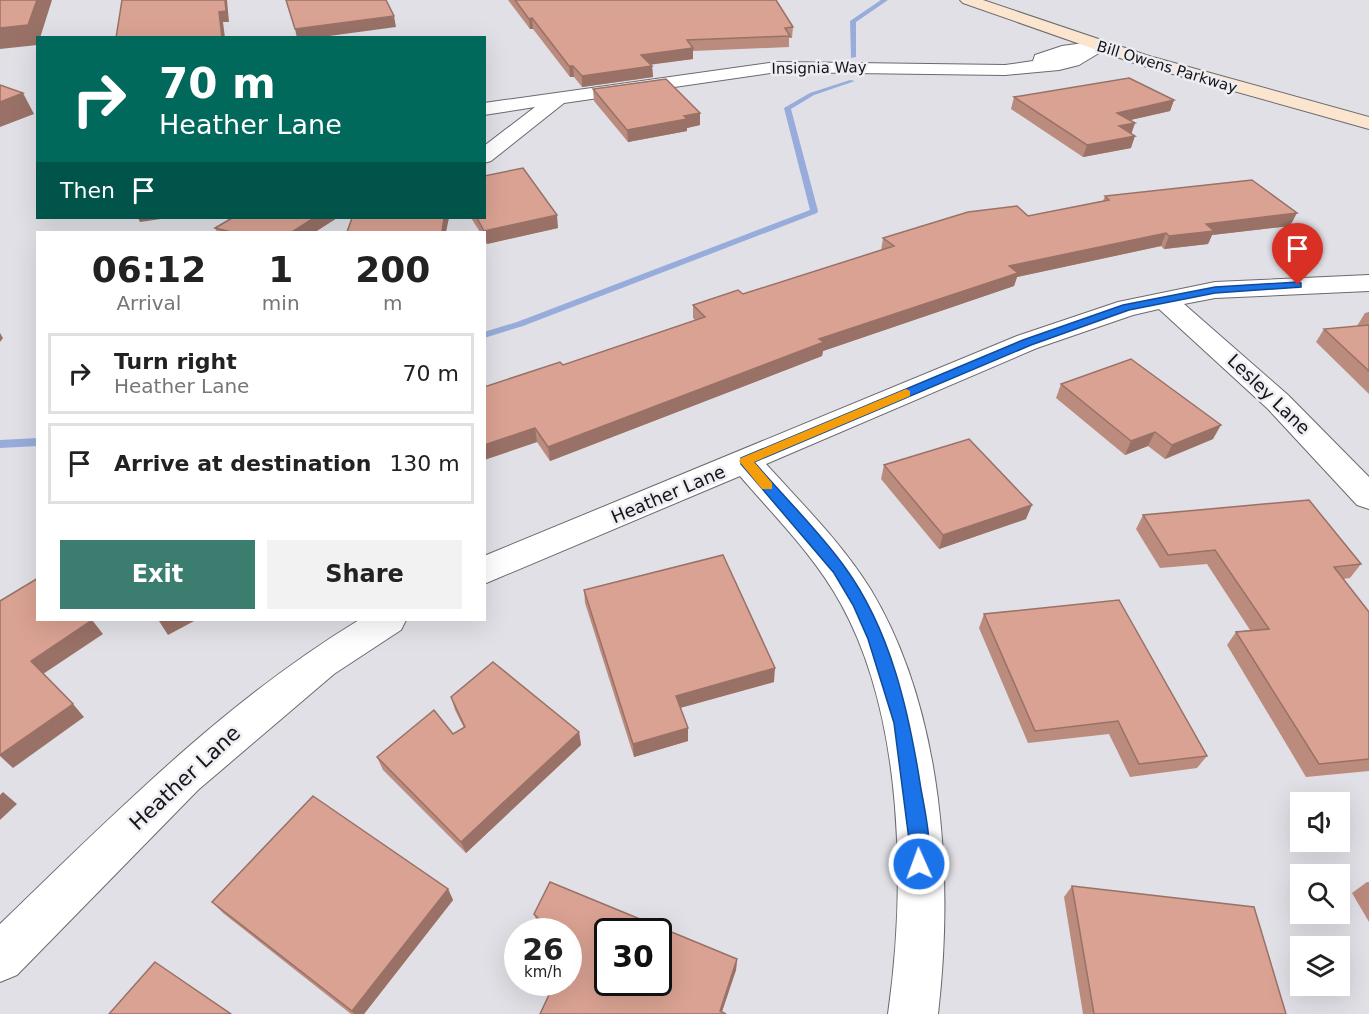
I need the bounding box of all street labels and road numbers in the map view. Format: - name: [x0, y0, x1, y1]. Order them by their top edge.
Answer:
- street label: Bill Owens Parkway: [1095, 37, 1239, 97]
- street label: Insignia Way: [771, 58, 867, 78]
- street label: Lesley Lane: [1224, 350, 1314, 438]
- street label: Heather Lane: [608, 461, 728, 527]
- street label: Heather Lane: [125, 721, 245, 835]

